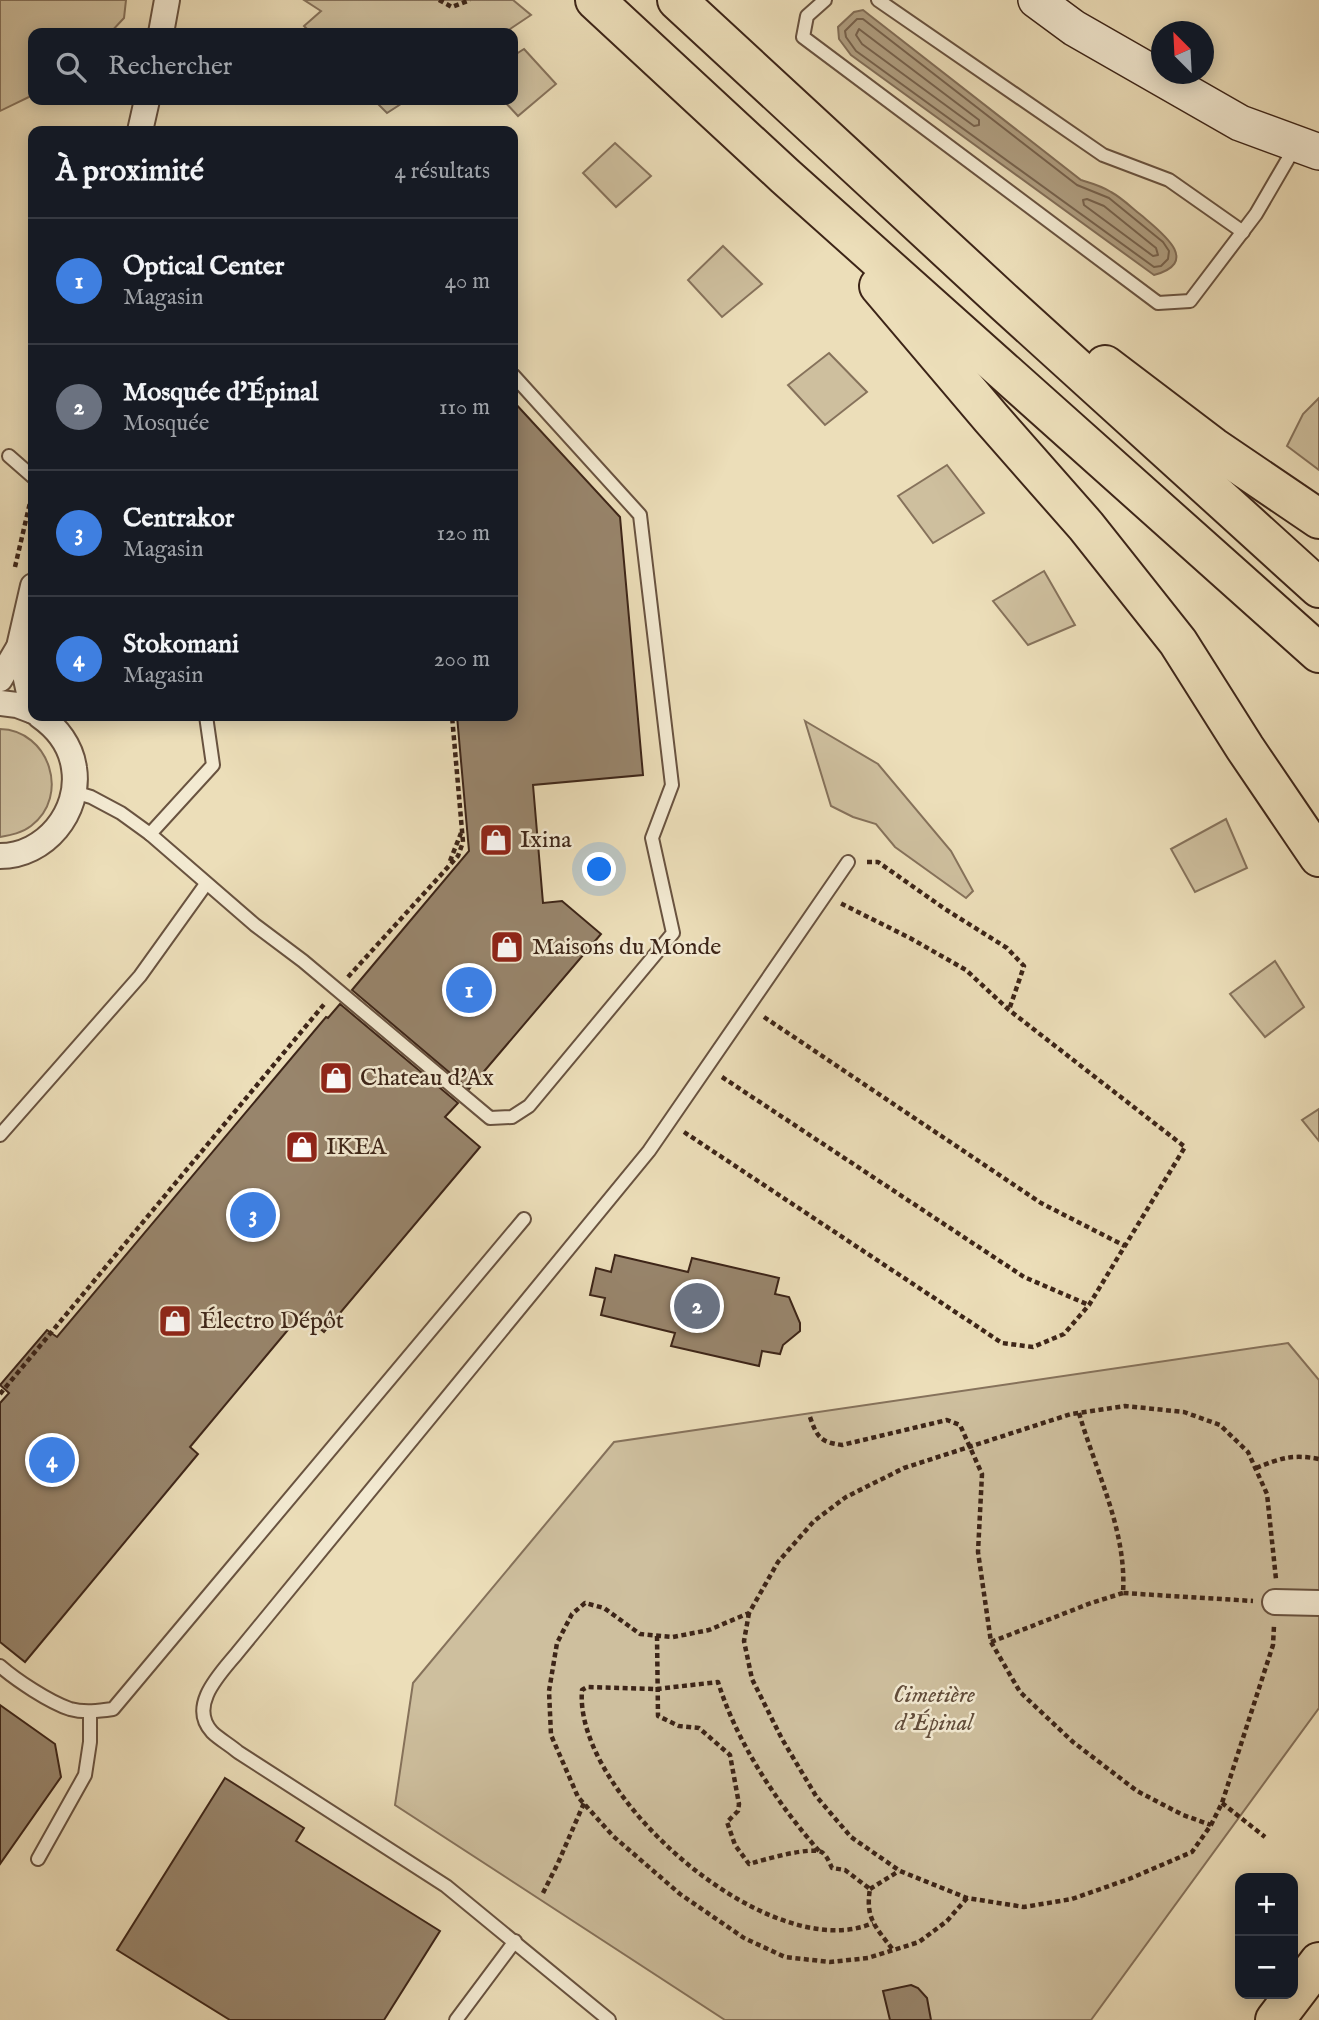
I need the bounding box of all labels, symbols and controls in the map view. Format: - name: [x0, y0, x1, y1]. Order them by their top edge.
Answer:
- north arrow: [1151, 21, 1214, 84]
- search box: [28, 28, 518, 105]
- icon: search: [52, 48, 90, 86]
- text: Rechercher: [108, 50, 232, 83]
- text: À proximité: [56, 153, 204, 191]
- text: 4 résultats: [395, 157, 490, 186]
- text: Optical Center: [123, 250, 284, 283]
- text: 1: [75, 267, 83, 296]
- text: 40 m: [445, 267, 490, 296]
- text: Magasin: [123, 283, 203, 312]
- text: Mosquée d'Épinal: [123, 376, 318, 409]
- text: 2: [74, 393, 84, 422]
- text: 110 m: [439, 393, 490, 422]
- text: Mosquée: [123, 409, 209, 438]
- text: Centrakor: [123, 502, 234, 535]
- text: 3: [75, 519, 83, 548]
- text: 120 m: [437, 519, 490, 548]
- text: Magasin: [123, 535, 203, 564]
- text: Stokomani: [123, 628, 239, 661]
- text: 4: [73, 645, 85, 674]
- text: 200 m: [434, 645, 490, 674]
- text: Magasin: [123, 661, 203, 690]
- shop icon: Ixina: [477, 821, 515, 859]
- place label: Ixina: [520, 825, 572, 856]
- your location: [582, 852, 616, 886]
- shop icon: Maisons du Monde: [488, 928, 526, 966]
- place label: Maisons du Monde: [532, 932, 721, 963]
- pin: 1: [446, 964, 492, 1016]
- shop icon: Chateau d'Ax: [317, 1059, 355, 1097]
- place label: Chateau d'Ax: [360, 1063, 494, 1094]
- shop icon: IKEA: [283, 1128, 321, 1166]
- place label: IKEA: [326, 1132, 387, 1163]
- pin: 3: [230, 1189, 276, 1241]
- pin: 2: [674, 1280, 720, 1332]
- shop icon: Électro Dépôt: [156, 1302, 194, 1340]
- place label: Électro Dépôt: [200, 1306, 344, 1337]
- pin: 4: [29, 1434, 75, 1486]
- park label: Cimetière d'Épinal: [893, 1680, 975, 1739]
- map controls: [1235, 1873, 1298, 1999]
- button: +: [1235, 1873, 1298, 1936]
- button: −: [1235, 1936, 1298, 1999]

